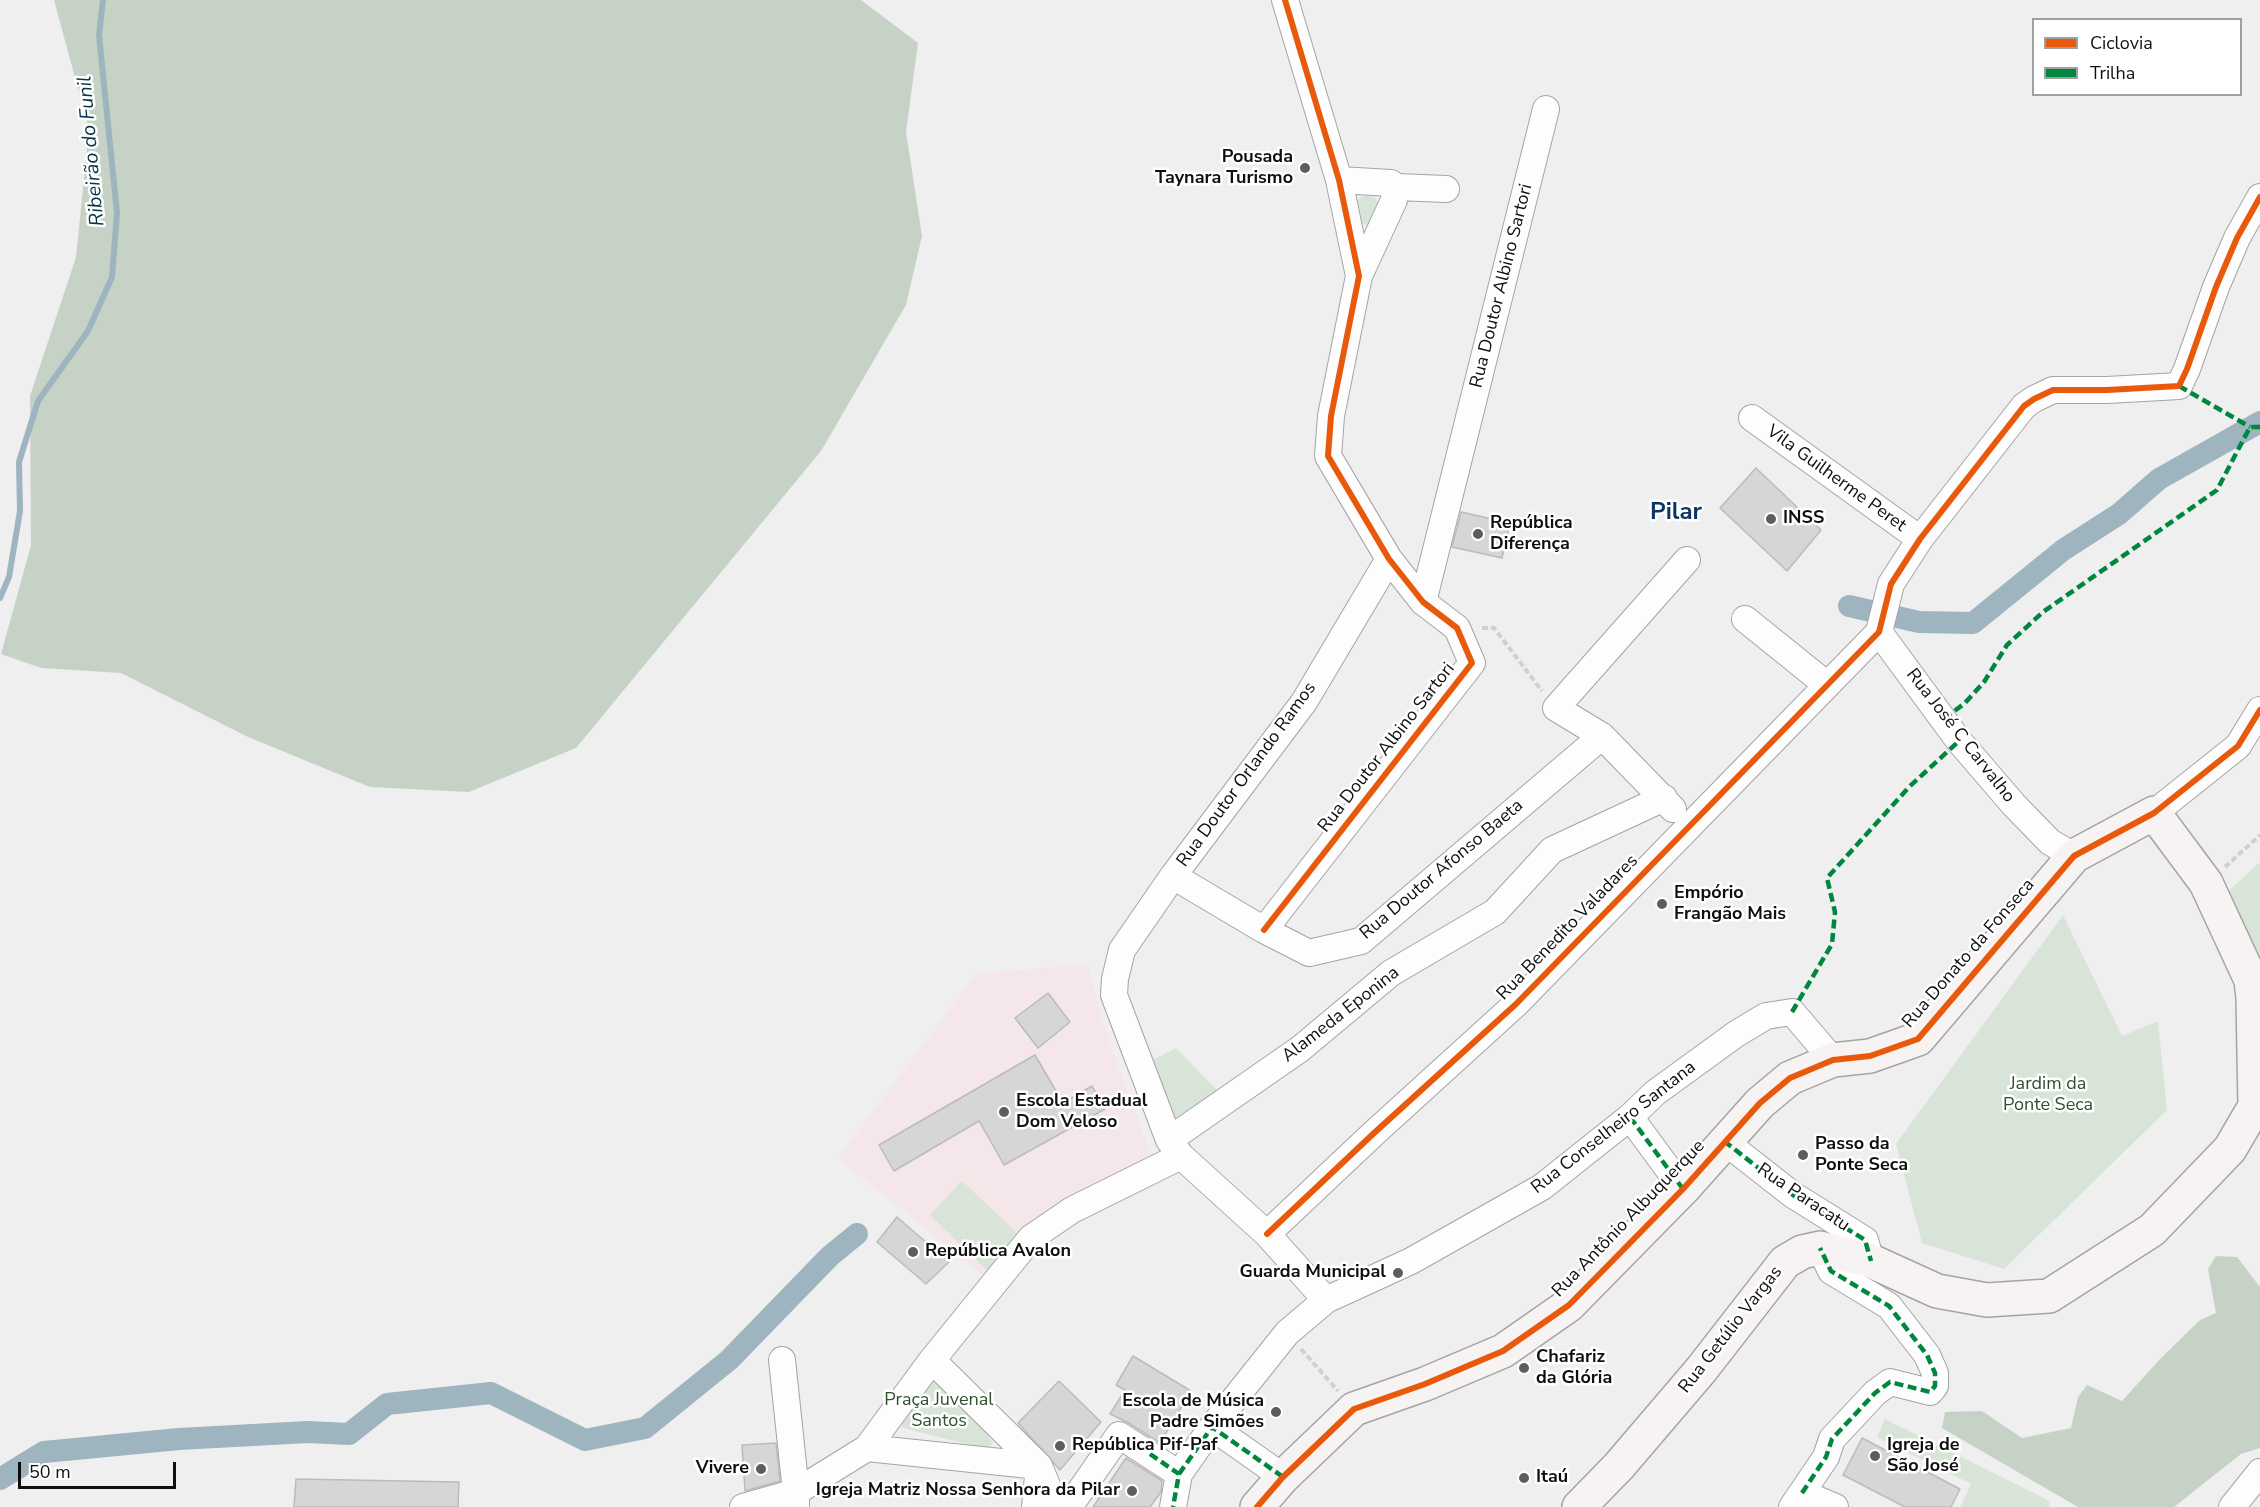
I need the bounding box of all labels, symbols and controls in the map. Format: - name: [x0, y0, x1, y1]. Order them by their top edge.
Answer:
- legend: [2032, 18, 2242, 96]
- text: Ciclovia: [2090, 31, 2153, 55]
- text: Trilha: [2090, 61, 2135, 85]
- water label: Ribeirão do Funil: [73, 75, 111, 227]
- place label: Pousada Taynara Turismo: [1155, 147, 1293, 190]
- marker: Pousada Taynara Turismo: [1298, 161, 1312, 175]
- street label: Rua Doutor Albino Sartori: [1466, 182, 1538, 390]
- street label: Vila Guilherme Peret: [1762, 421, 1910, 537]
- district label: Pilar: [1650, 499, 1702, 527]
- place label: INSS: [1783, 508, 1824, 530]
- marker: INSS: [1764, 512, 1778, 526]
- place label: República Diferença: [1490, 513, 1573, 556]
- marker: República Diferença: [1471, 527, 1485, 541]
- street label: Rua Doutor Albino Sartori: [1314, 659, 1460, 837]
- street label: Rua José C Carvalho: [1901, 665, 2019, 807]
- street label: Rua Doutor Orlando Ramos: [1173, 678, 1321, 872]
- street label: Rua Doutor Afonso Baeta: [1356, 795, 1528, 945]
- street label: Rua Benedito Valadares: [1493, 851, 1643, 1005]
- street label: Rua Donato da Fonseca: [1898, 875, 2040, 1033]
- place label: Empório Frangão Mais: [1674, 883, 1786, 926]
- marker: Empório Frangão Mais: [1655, 897, 1669, 911]
- street label: Alameda Eponina: [1278, 963, 1404, 1067]
- street label: Rua Conselheiro Santana: [1527, 1057, 1701, 1199]
- park label: Jardim da Ponte Seca: [2003, 1074, 2093, 1116]
- place label: Escola Estadual Dom Veloso: [1016, 1091, 1147, 1134]
- marker: Escola Estadual Dom Veloso: [997, 1105, 1011, 1119]
- place label: Passo da Ponte Seca: [1815, 1134, 1908, 1176]
- street label: Rua Antônio Albuquerque: [1548, 1136, 1710, 1302]
- marker: Passo da Ponte Seca: [1796, 1148, 1810, 1162]
- street label: Rua Paracatu: [1753, 1159, 1853, 1237]
- place label: República Avalon: [925, 1241, 1071, 1263]
- marker: República Avalon: [906, 1245, 920, 1259]
- place label: Guarda Municipal: [1239, 1262, 1386, 1284]
- street label: Rua Getúlio Vargas: [1675, 1262, 1787, 1398]
- marker: Guarda Municipal: [1391, 1266, 1405, 1280]
- place label: Chafariz da Glória: [1536, 1347, 1612, 1390]
- marker: Chafariz da Glória: [1517, 1361, 1531, 1375]
- park label: Praça Juvenal Santos: [884, 1390, 994, 1432]
- place label: Escola de Música Padre Simões: [1122, 1391, 1264, 1434]
- marker: Escola de Música Padre Simões: [1269, 1405, 1283, 1419]
- place label: República Pif-Paf: [1072, 1435, 1218, 1457]
- place label: Igreja de São José: [1887, 1435, 1960, 1478]
- marker: República Pif-Paf: [1053, 1439, 1067, 1453]
- marker: Igreja de São José: [1868, 1449, 1882, 1463]
- scale bar: [21, 1450, 178, 1488]
- place label: Vivere: [696, 1458, 749, 1480]
- text: 50 m: [29, 1460, 71, 1484]
- marker: Vivere: [754, 1462, 768, 1476]
- place label: Itaú: [1536, 1467, 1568, 1489]
- marker: Itaú: [1517, 1471, 1531, 1485]
- place label: Igreja Matriz Nossa Senhora da Pilar: [816, 1480, 1120, 1502]
- marker: Igreja Matriz Nossa Senhora da Pilar: [1125, 1484, 1139, 1498]

